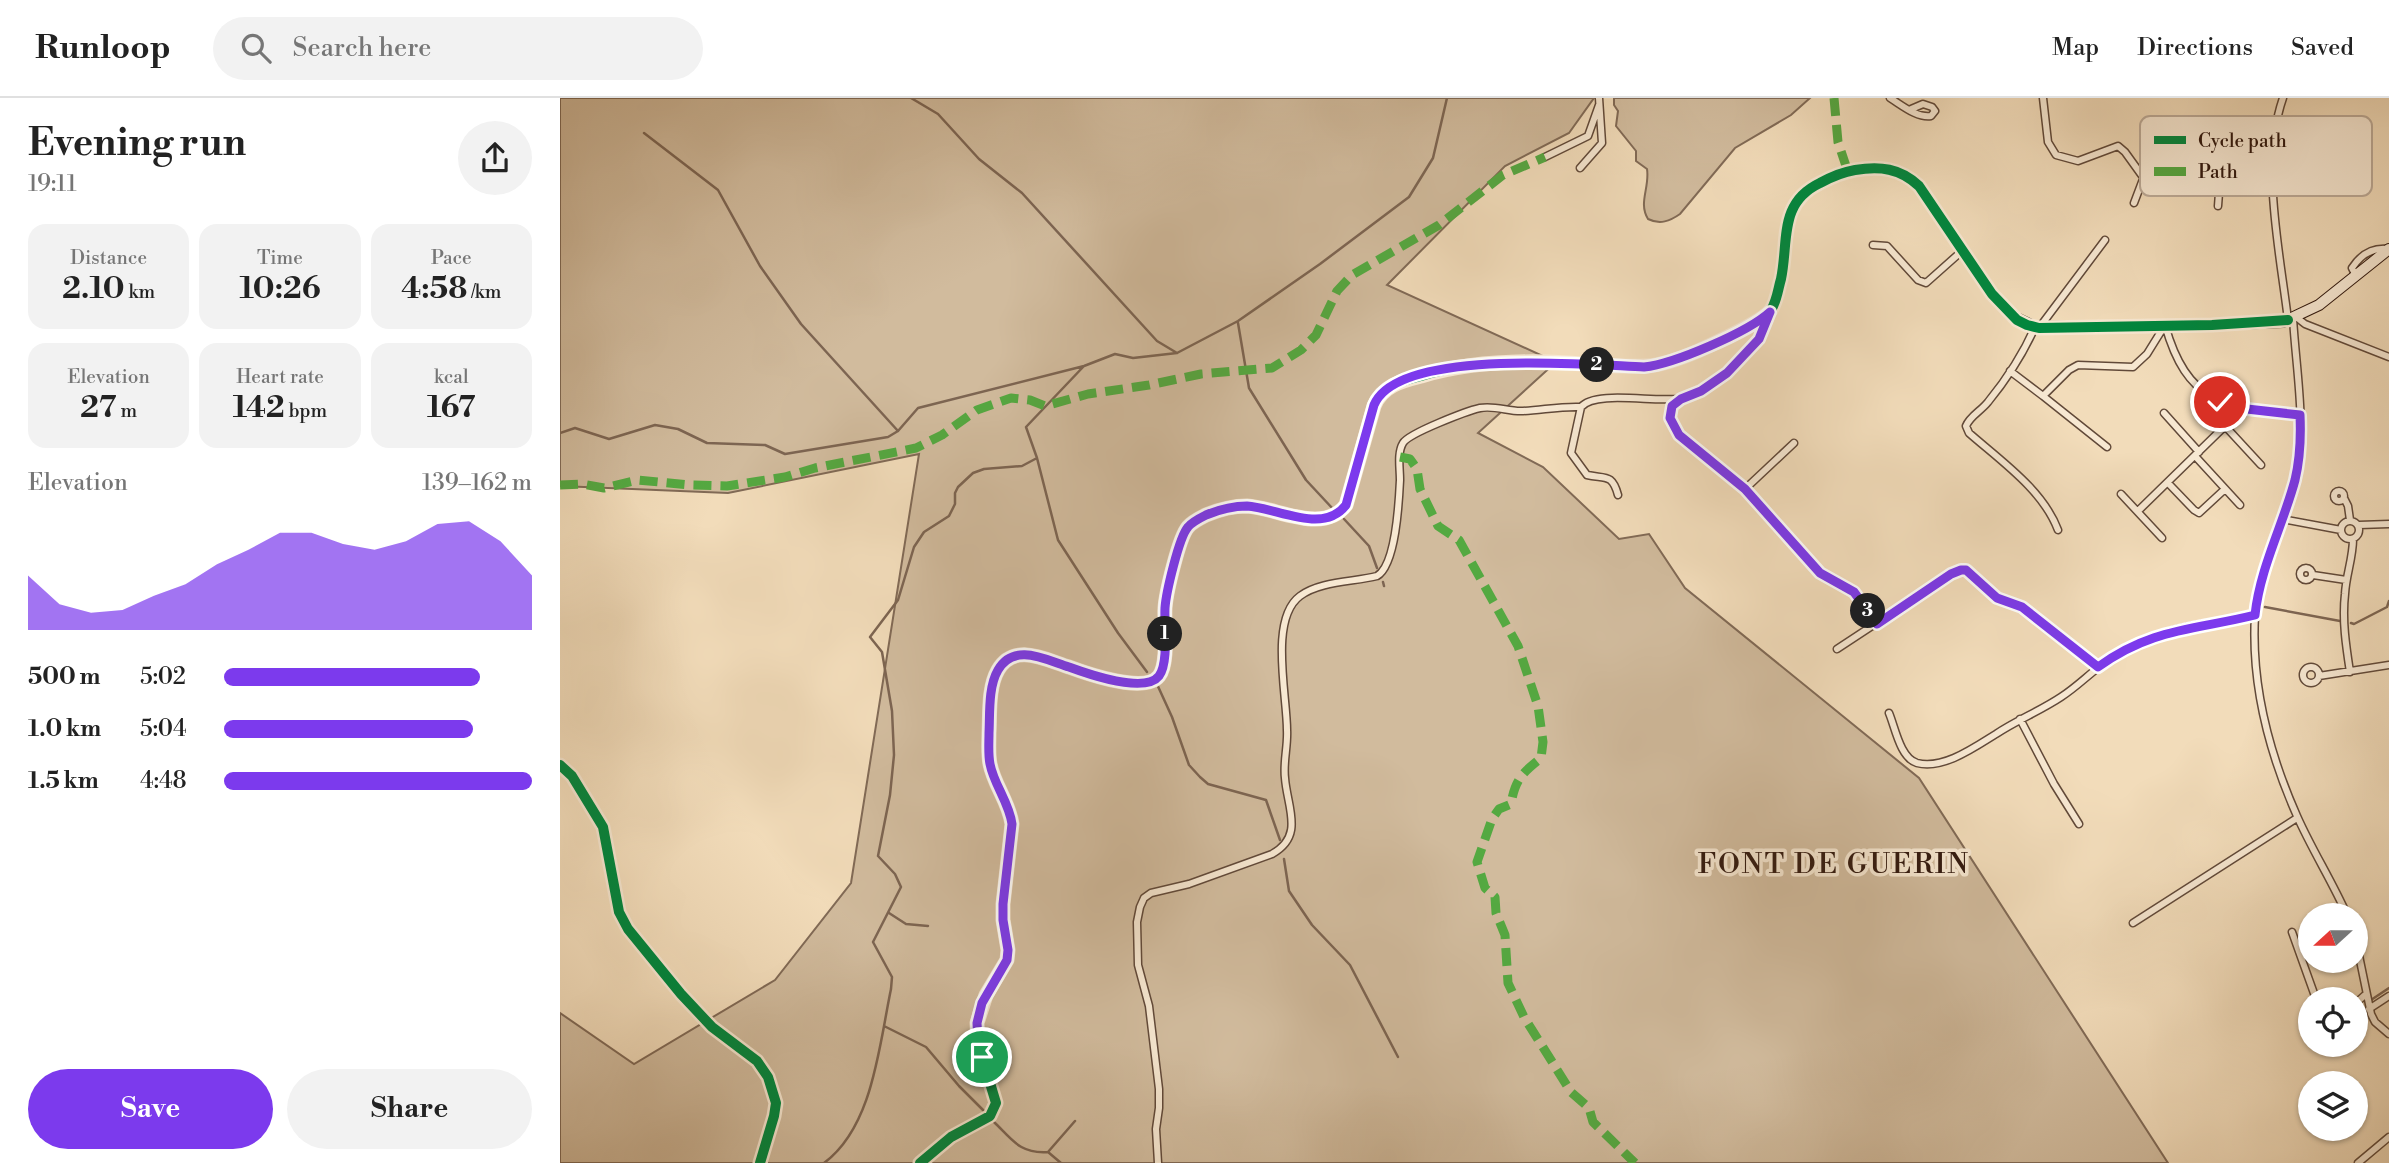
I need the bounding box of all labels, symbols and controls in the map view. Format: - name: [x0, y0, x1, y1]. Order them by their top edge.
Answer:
- search box: [213, 17, 703, 80]
- text: Runloop: [35, 28, 171, 69]
- icon: search: [237, 29, 275, 67]
- text: Search here: [293, 32, 431, 64]
- text: Map: [2052, 33, 2099, 63]
- text: Directions: [2137, 33, 2253, 63]
- text: Saved: [2291, 33, 2354, 63]
- legend: [2140, 116, 2372, 196]
- text: Evening run: [28, 120, 246, 167]
- button: share: [458, 121, 532, 195]
- text: Cycle path: [2198, 129, 2287, 153]
- text: Path: [2198, 160, 2238, 184]
- text: 19:11: [28, 170, 77, 198]
- text: Distance: [70, 246, 147, 270]
- text: Time: [257, 246, 303, 270]
- text: Pace: [431, 246, 472, 270]
- text: 2.10: [62, 270, 125, 308]
- text: 10:26: [239, 270, 321, 308]
- text: 4:58: [401, 270, 467, 308]
- text: km: [125, 280, 155, 304]
- text: /km: [467, 280, 501, 304]
- pin: 2: [1580, 348, 1614, 382]
- text: 2: [1591, 352, 1602, 376]
- text: Elevation: [68, 365, 150, 389]
- text: Heart rate: [236, 365, 324, 389]
- text: kcal: [434, 365, 469, 389]
- pin: [2190, 372, 2250, 432]
- icon: check: [2201, 383, 2239, 421]
- text: 27: [80, 389, 116, 427]
- text: 142: [233, 389, 285, 427]
- text: 167: [427, 389, 476, 427]
- text: m: [116, 399, 137, 423]
- text: bpm: [285, 399, 327, 423]
- text: Elevation: [28, 469, 128, 497]
- text: 139–162 m: [422, 469, 532, 497]
- pin: 3: [1850, 594, 1886, 628]
- text: 3: [1862, 598, 1873, 622]
- pin: 1: [1148, 616, 1182, 652]
- text: 1: [1160, 621, 1169, 645]
- text: 500 m: [28, 663, 100, 691]
- text: 5:02: [140, 663, 186, 691]
- text: 1.0 km: [28, 715, 101, 743]
- text: 5:04: [140, 715, 187, 743]
- text: 1.5 km: [28, 767, 99, 795]
- text: 4:48: [140, 767, 187, 795]
- district label: FONT DE GUERIN: [1698, 847, 1970, 882]
- north arrow: [2298, 903, 2368, 973]
- map controls: [2298, 903, 2368, 1141]
- button: locate: [2298, 987, 2368, 1057]
- pin: [952, 1027, 1012, 1087]
- icon: arrive: [963, 1038, 1001, 1076]
- button: Save: [28, 1069, 273, 1149]
- button: Share: [287, 1069, 532, 1149]
- button: layers: [2298, 1071, 2368, 1141]

